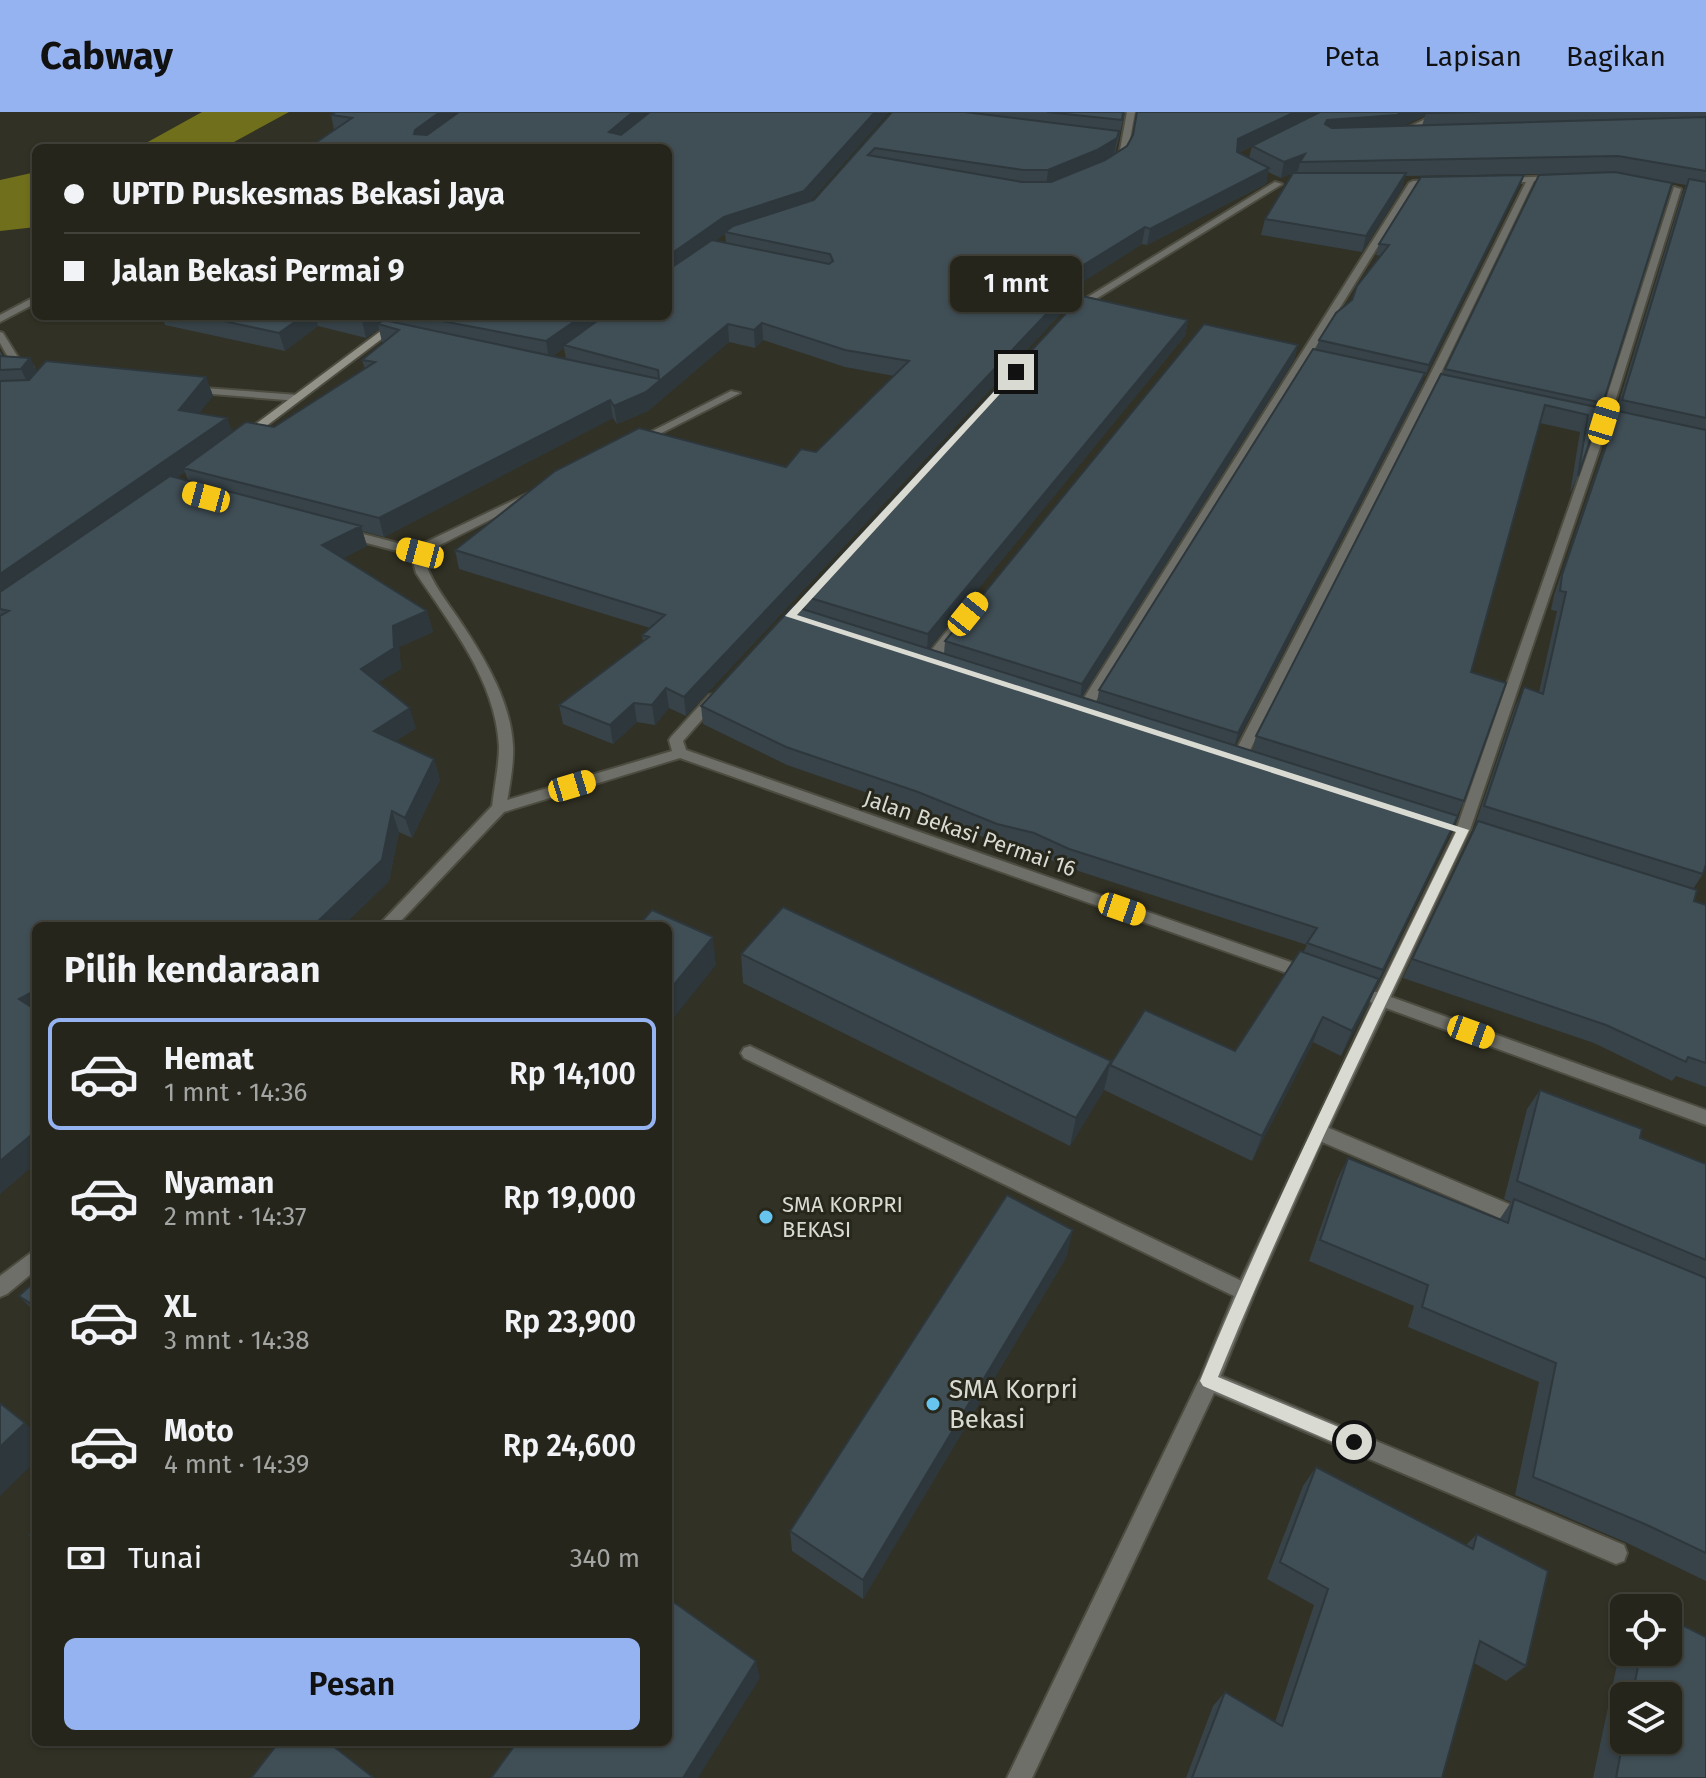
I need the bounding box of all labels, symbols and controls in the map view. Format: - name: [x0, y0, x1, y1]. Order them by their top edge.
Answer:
- text: Cabway: [40, 33, 173, 79]
- text: Peta: [1324, 40, 1380, 73]
- text: Lapisan: [1424, 40, 1522, 73]
- text: Bagikan: [1566, 40, 1666, 73]
- text: UPTD Puskesmas Bekasi Jaya: [112, 176, 505, 212]
- text: Jalan Bekasi Permai 9: [112, 253, 405, 289]
- callout: 1 mnt: [950, 256, 1082, 312]
- text: 1 mnt: [983, 268, 1049, 299]
- route end: [998, 354, 1034, 390]
- car: [1586, 395, 1622, 447]
- car: [180, 479, 232, 515]
- car: [394, 535, 446, 571]
- car: [944, 588, 992, 640]
- car: [546, 768, 598, 804]
- street label: Jalan Bekasi Permai 16: [860, 784, 1079, 882]
- car: [1095, 890, 1149, 928]
- text: Pilih kendaraan: [64, 948, 321, 992]
- car: [1444, 1013, 1498, 1051]
- icon: car: [68, 1038, 140, 1110]
- text: Hemat: [164, 1041, 254, 1077]
- text: Rp 14,100: [509, 1056, 636, 1092]
- text: 1 mnt · 14:36: [164, 1077, 307, 1108]
- icon: car: [68, 1162, 140, 1234]
- text: Nyaman: [164, 1165, 274, 1201]
- text: Rp 19,000: [503, 1180, 636, 1216]
- place label: SMA KORPRI BEKASI: [782, 1191, 903, 1243]
- text: 2 mnt · 14:37: [164, 1201, 307, 1232]
- marker: SMA KORPRI BEKASI: [757, 1208, 775, 1226]
- icon: car: [68, 1286, 140, 1358]
- text: XL: [164, 1289, 197, 1325]
- text: Rp 23,900: [504, 1304, 636, 1340]
- text: 3 mnt · 14:38: [164, 1325, 310, 1356]
- place label: SMA Korpri Bekasi: [949, 1374, 1078, 1435]
- marker: SMA Korpri Bekasi: [924, 1395, 942, 1413]
- icon: car: [68, 1410, 140, 1482]
- text: Moto: [164, 1413, 234, 1449]
- route start: [1336, 1424, 1372, 1460]
- text: Rp 24,600: [503, 1428, 636, 1464]
- text: 4 mnt · 14:39: [164, 1449, 310, 1480]
- icon: cash: [64, 1536, 108, 1580]
- text: Tunai: [128, 1540, 202, 1576]
- text: 340 m: [570, 1543, 640, 1574]
- map controls: [1610, 1594, 1682, 1754]
- button: locate: [1610, 1594, 1682, 1666]
- button: Pesan: [64, 1638, 640, 1730]
- button: layers: [1610, 1682, 1682, 1754]

